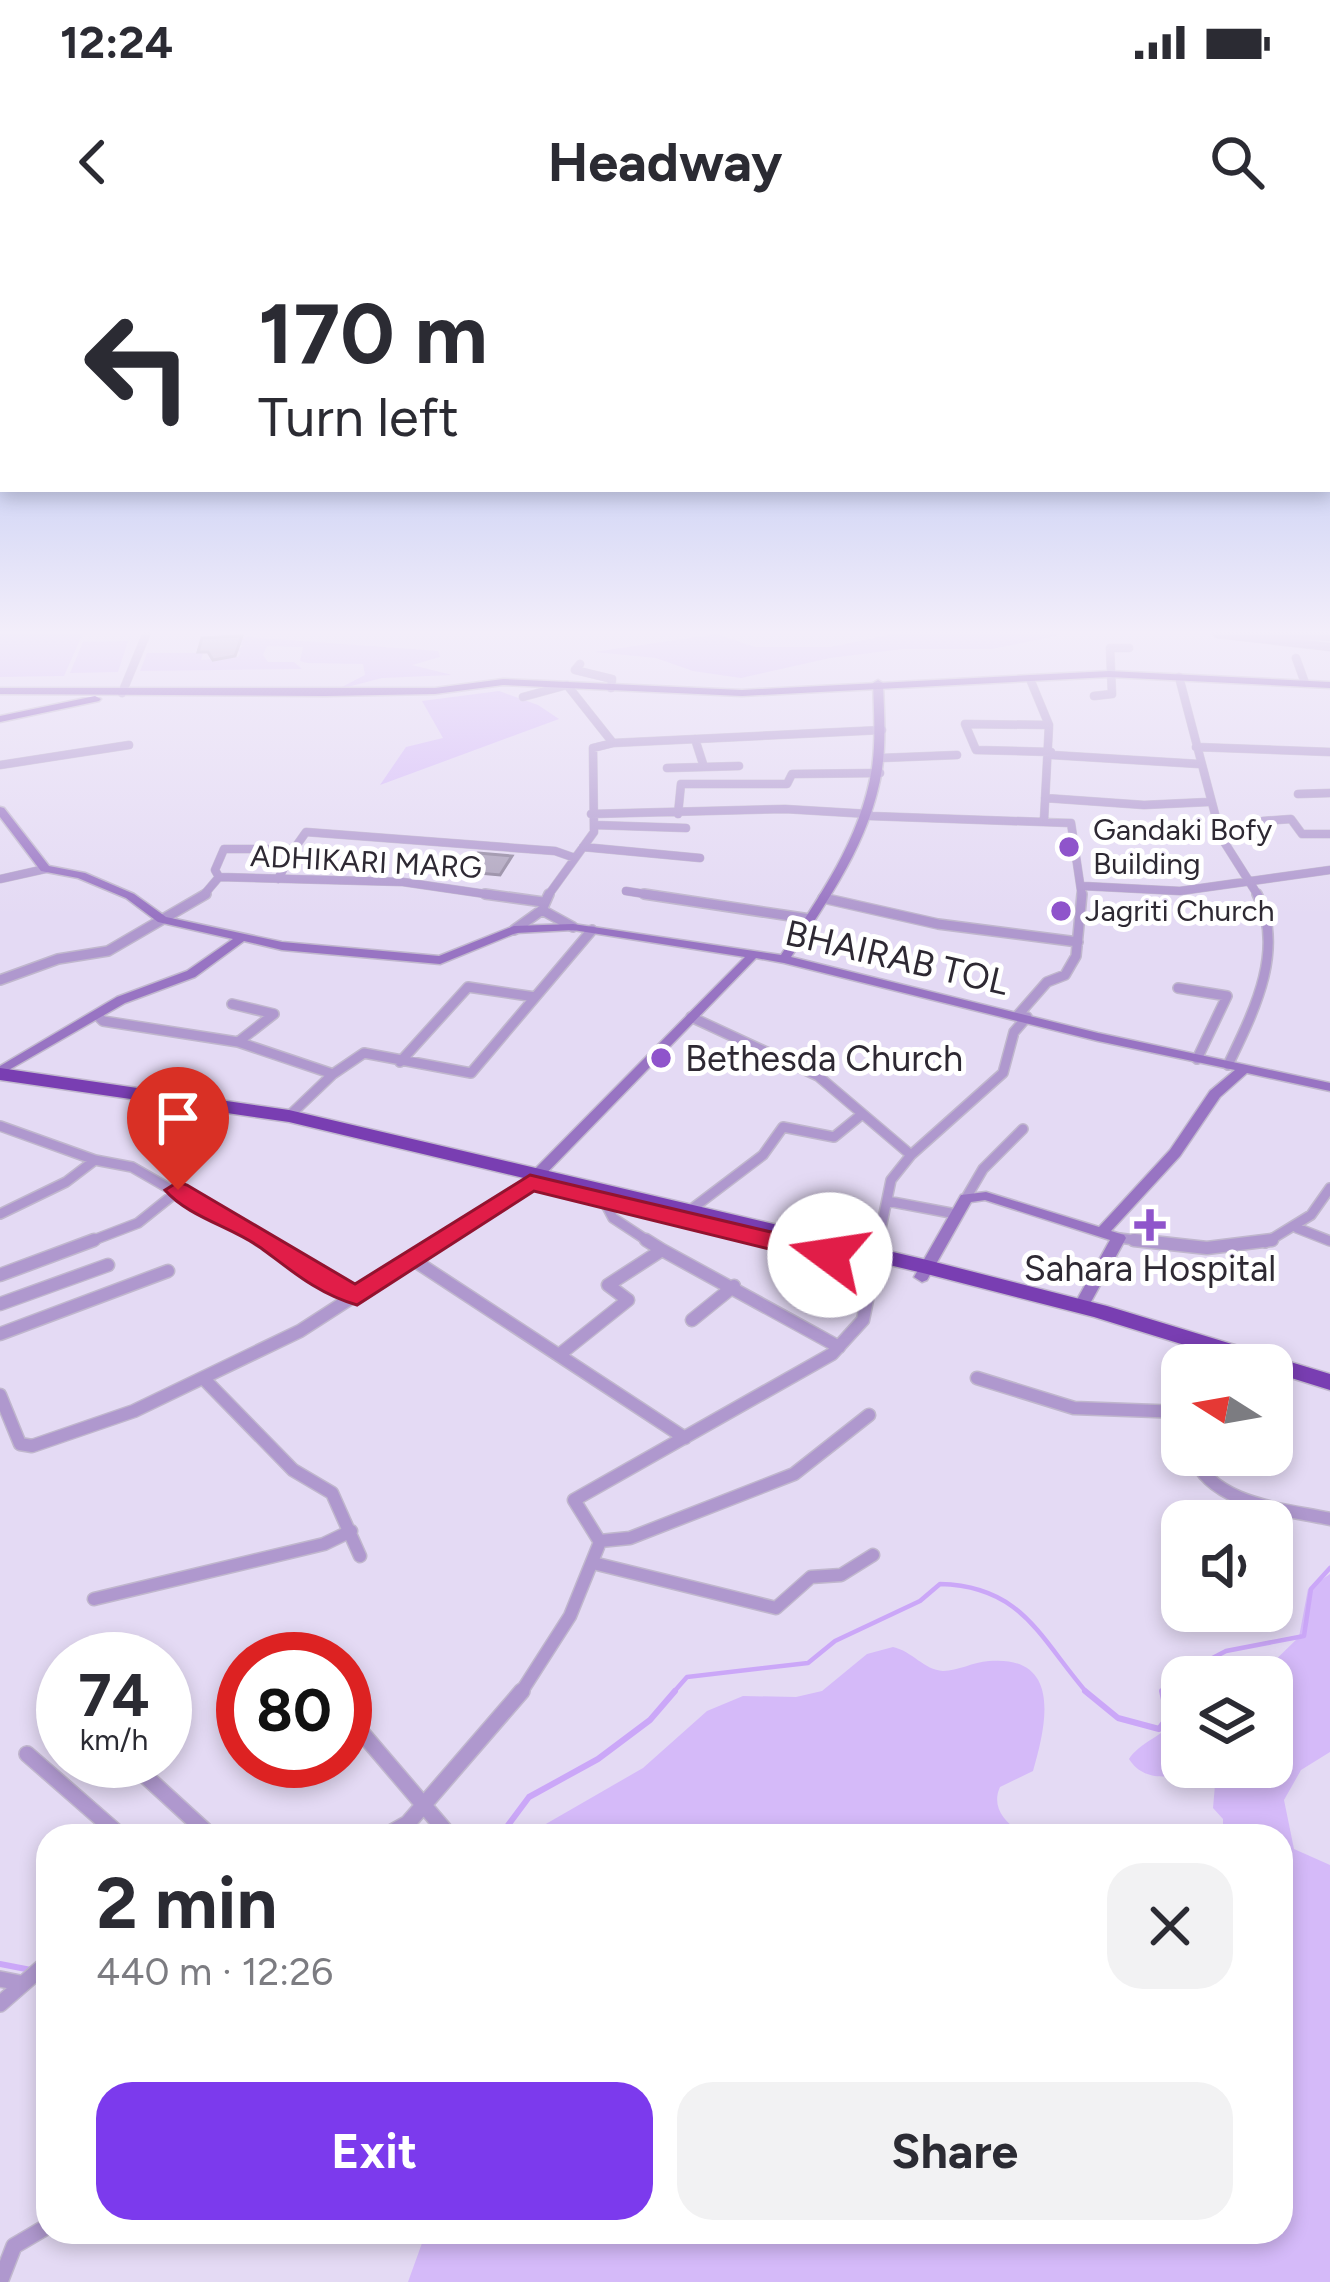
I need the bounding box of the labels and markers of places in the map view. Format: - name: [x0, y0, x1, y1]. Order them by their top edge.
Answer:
- place label: Gandaki Bofy Building: [1093, 811, 1272, 882]
- marker: Gandaki Bofy Building: [1056, 834, 1082, 860]
- place label: Jagriti Church: [1085, 892, 1274, 929]
- marker: Jagriti Church: [1048, 898, 1074, 924]
- place label: Bethesda Church: [685, 1037, 963, 1080]
- marker: Bethesda Church: [648, 1045, 674, 1071]
- pin: [127, 1067, 229, 1190]
- marker: Sahara Hospital: [1134, 1209, 1166, 1241]
- place label: Sahara Hospital: [1024, 1247, 1276, 1290]

